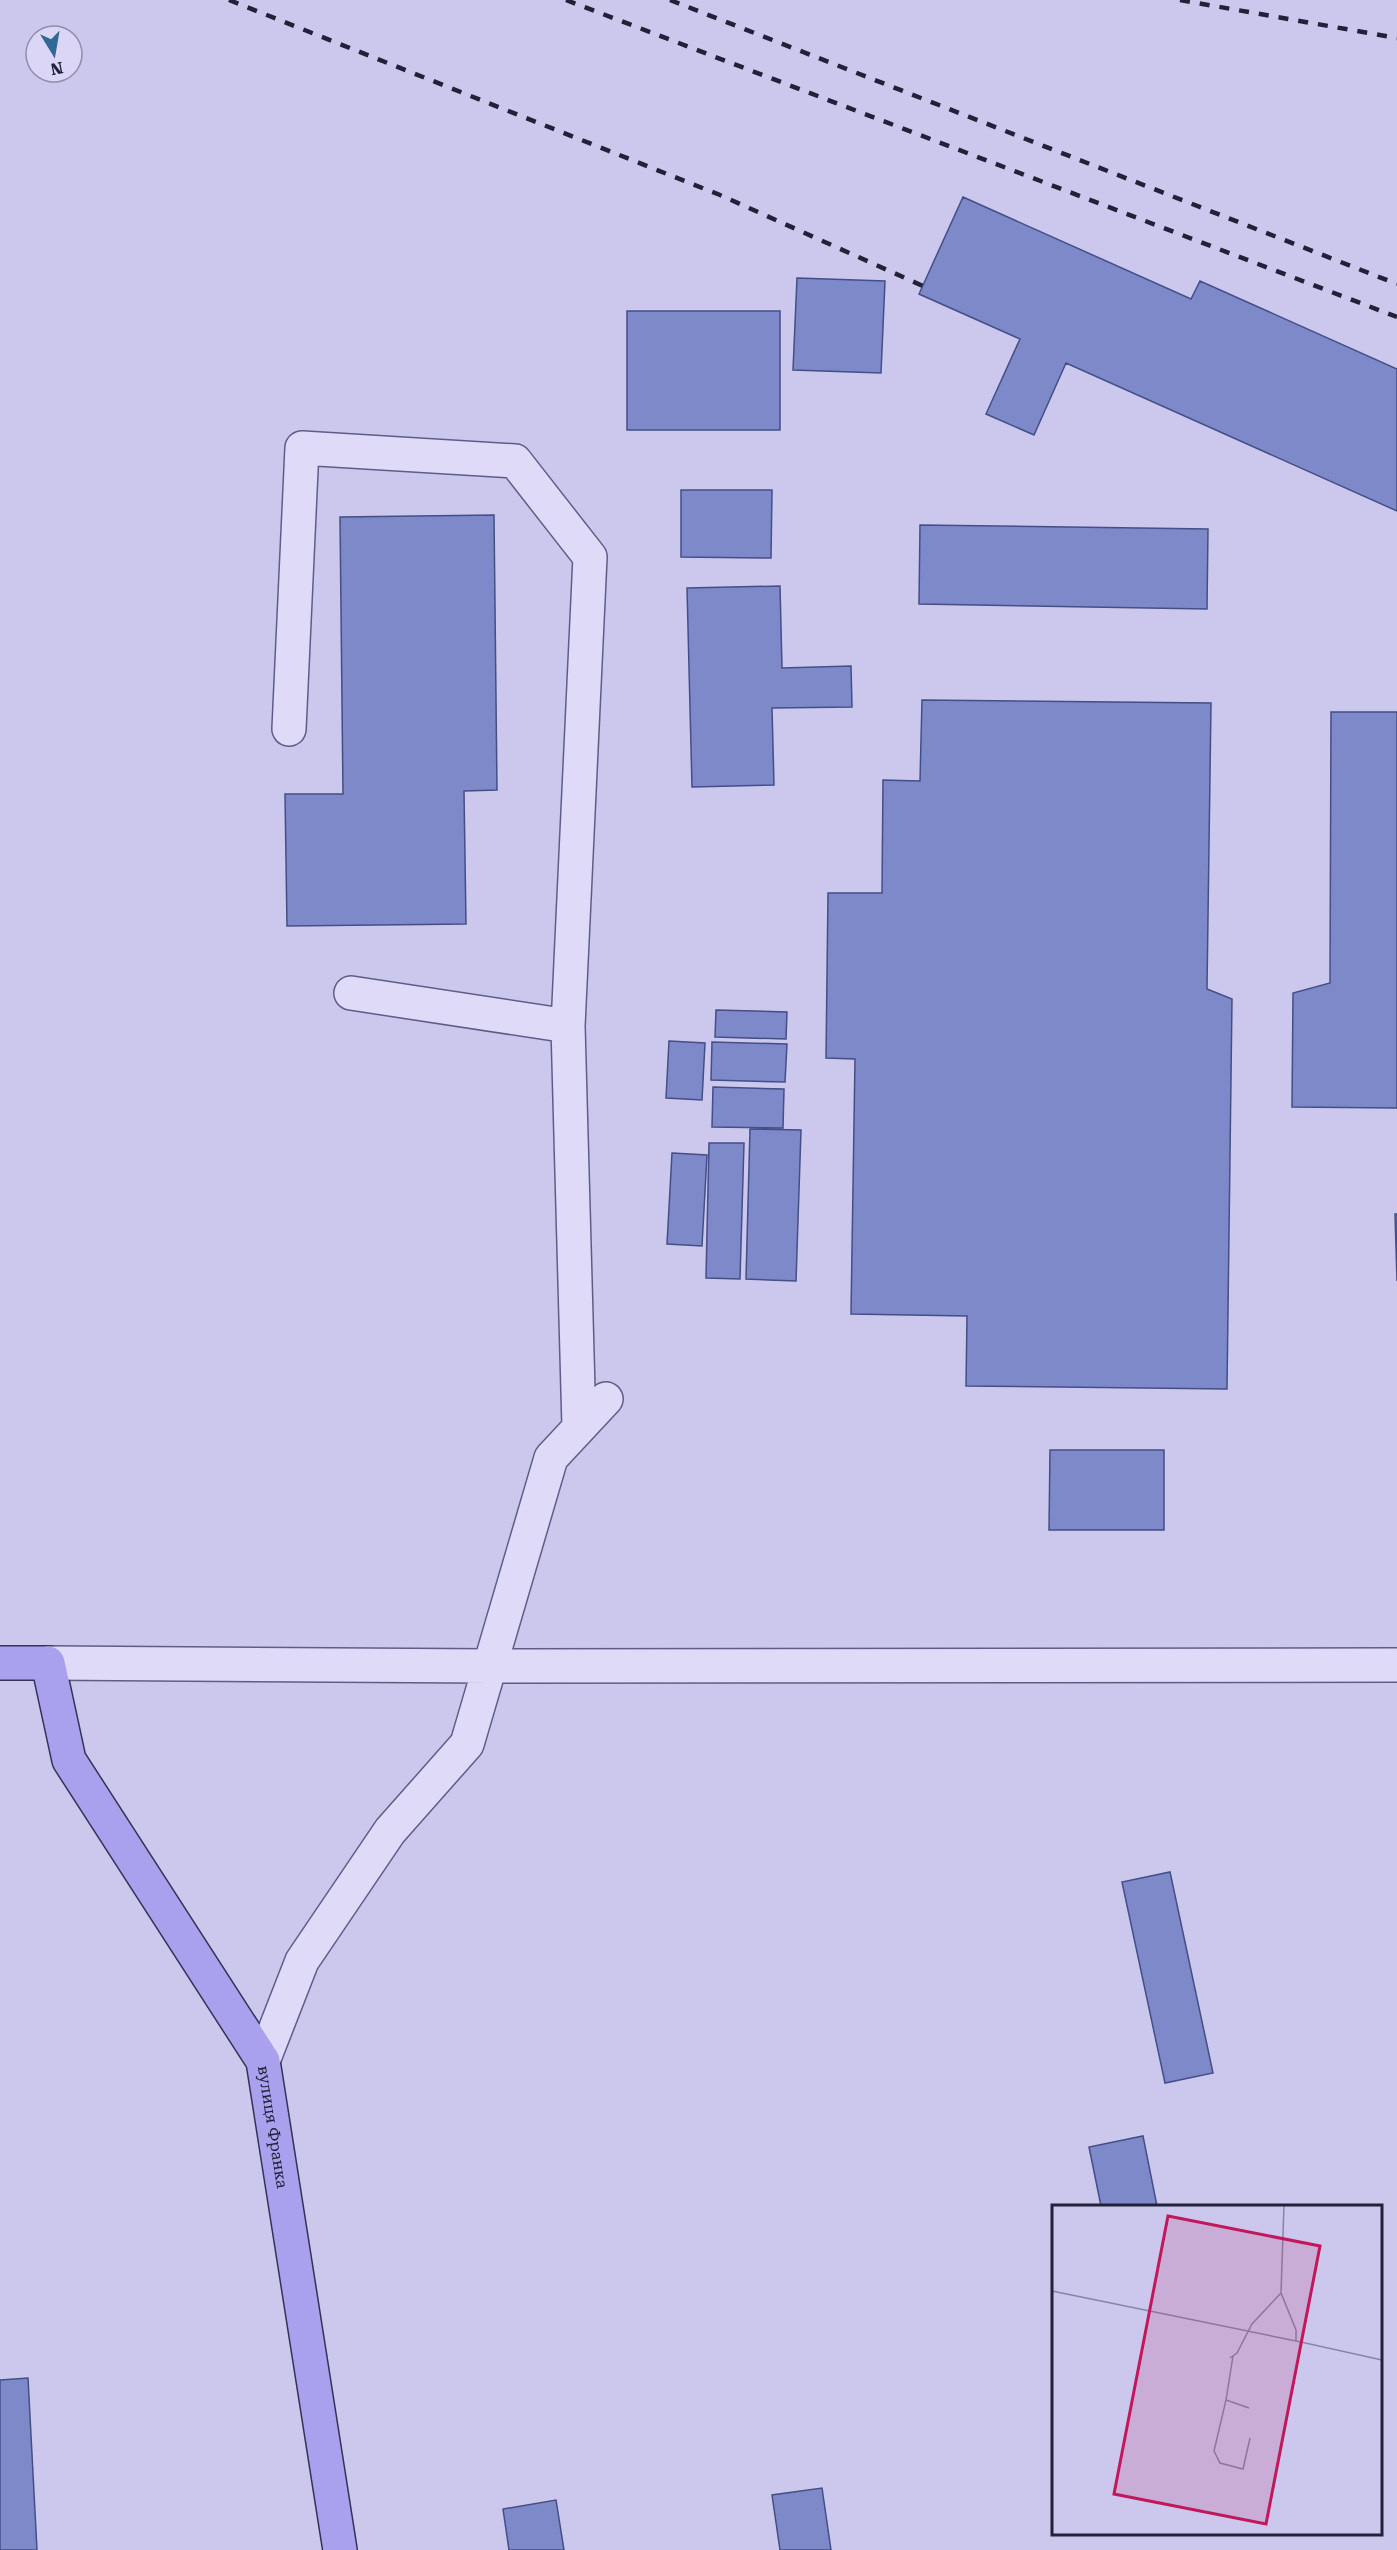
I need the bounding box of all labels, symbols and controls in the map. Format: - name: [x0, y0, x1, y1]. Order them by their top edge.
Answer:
- north arrow: [24, 24, 84, 84]
- text: N: [49, 58, 65, 79]
- street label: вулиця Франка: [254, 2064, 292, 2190]
- inset map: [1052, 2205, 1382, 2535]

